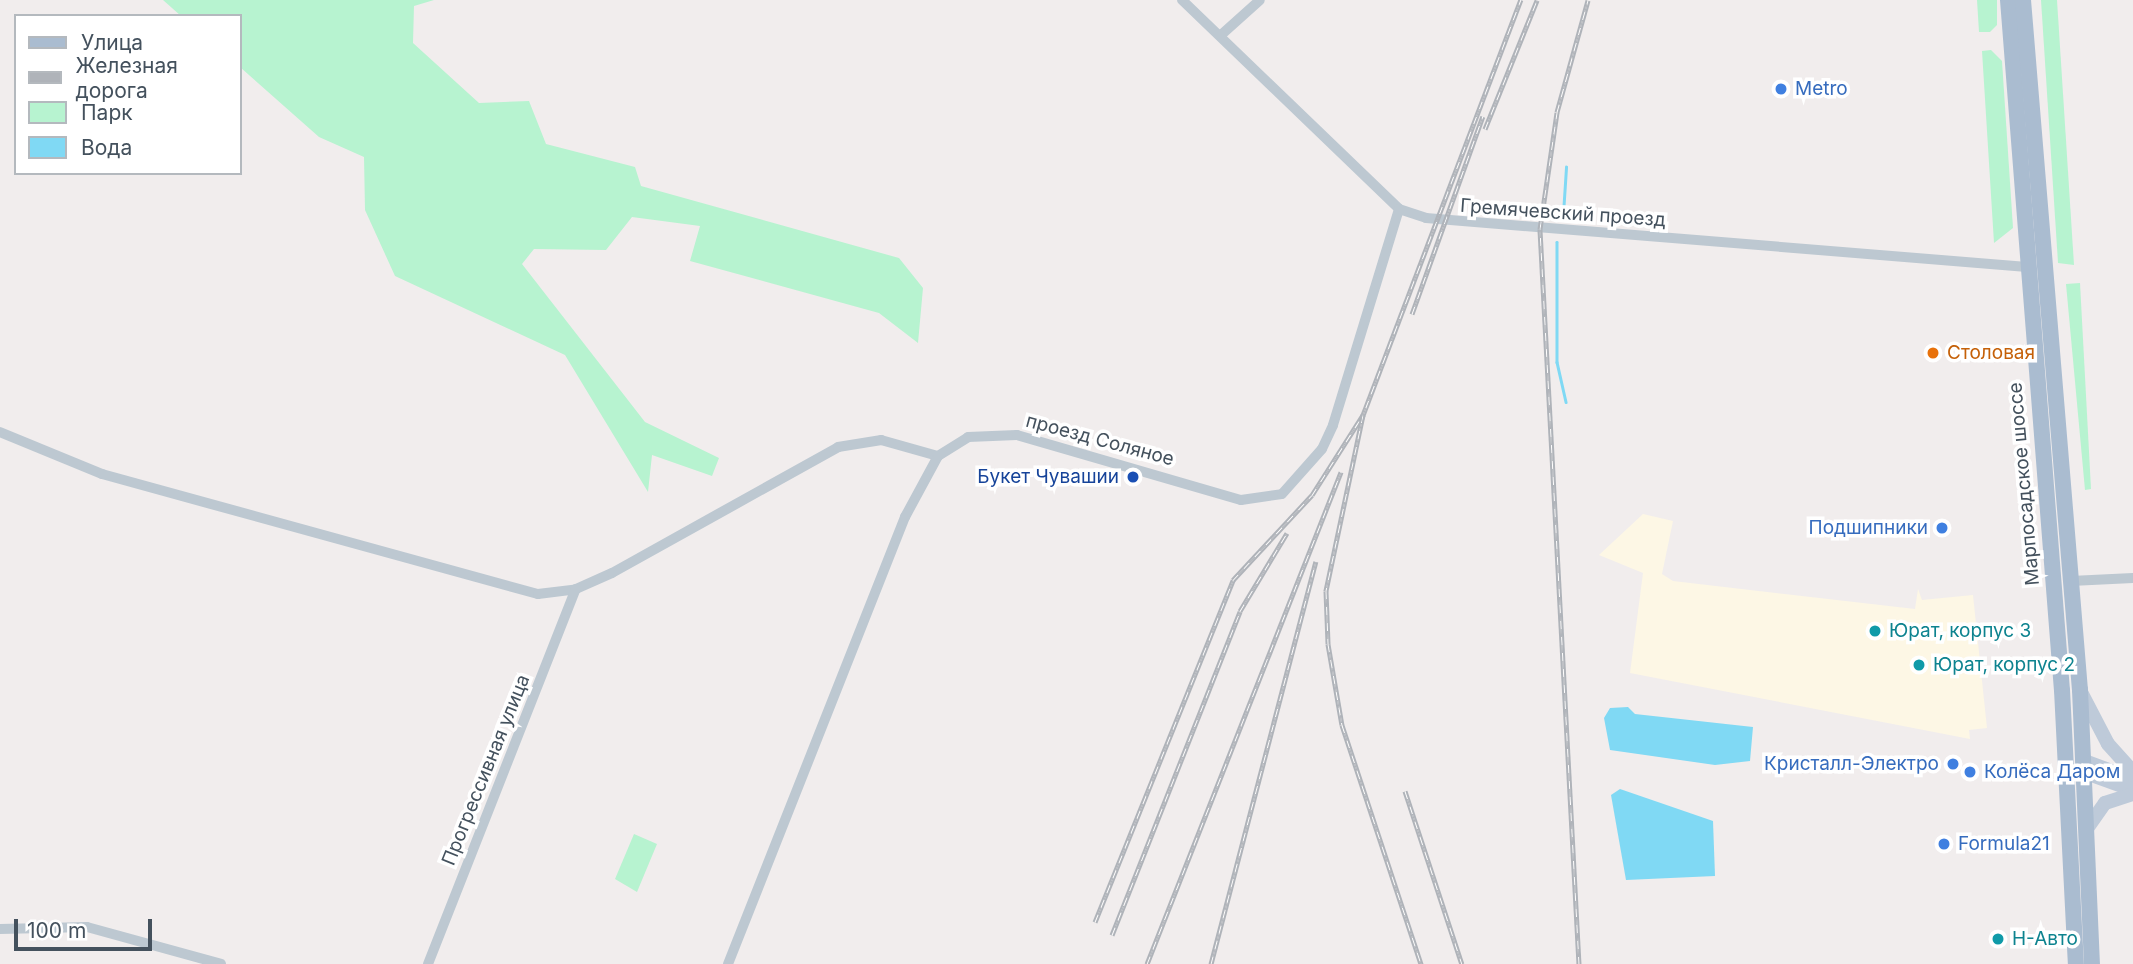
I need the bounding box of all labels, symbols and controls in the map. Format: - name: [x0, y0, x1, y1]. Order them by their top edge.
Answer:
- legend: [14, 14, 242, 175]
- text: Улица: [81, 30, 143, 55]
- text: Железная дорога: [76, 53, 178, 103]
- place label: Metro: [1795, 78, 1848, 100]
- marker: Metro: [1773, 81, 1789, 97]
- text: Парк: [81, 100, 133, 125]
- text: Вода: [81, 135, 132, 160]
- street label: Гремячевский проезд: [1459, 194, 1667, 232]
- place label: Столовая: [1947, 342, 2035, 364]
- marker: Столовая: [1925, 345, 1941, 361]
- street label: Марпосадское шоссе: [2004, 381, 2044, 587]
- street label: проезд Соляное: [1023, 409, 1177, 471]
- place label: Букет Чувашии: [977, 466, 1119, 488]
- marker: Букет Чувашии: [1125, 469, 1141, 485]
- place label: Подшипники: [1809, 517, 1928, 539]
- marker: Подшипники: [1934, 520, 1950, 536]
- place label: Юрат, корпус 3: [1889, 620, 2031, 642]
- marker: Юрат, корпус 3: [1867, 623, 1883, 639]
- place label: Юрат, корпус 2: [1933, 654, 2075, 676]
- marker: Юрат, корпус 2: [1911, 657, 1927, 673]
- street label: Прогрессивная улица: [437, 671, 535, 869]
- place label: Кристалл-Электро: [1764, 753, 1939, 775]
- marker: Кристалл-Электро: [1945, 756, 1961, 772]
- place label: Колёса Даром: [1984, 761, 2120, 783]
- marker: Колёса Даром: [1962, 764, 1978, 780]
- place label: Formula21: [1958, 833, 2050, 855]
- marker: Formula21: [1936, 836, 1952, 852]
- scale bar: [18, 904, 156, 948]
- text: 100 m: [27, 918, 86, 943]
- place label: Н-Авто: [2012, 928, 2078, 950]
- marker: Н-Авто: [1990, 931, 2006, 947]

